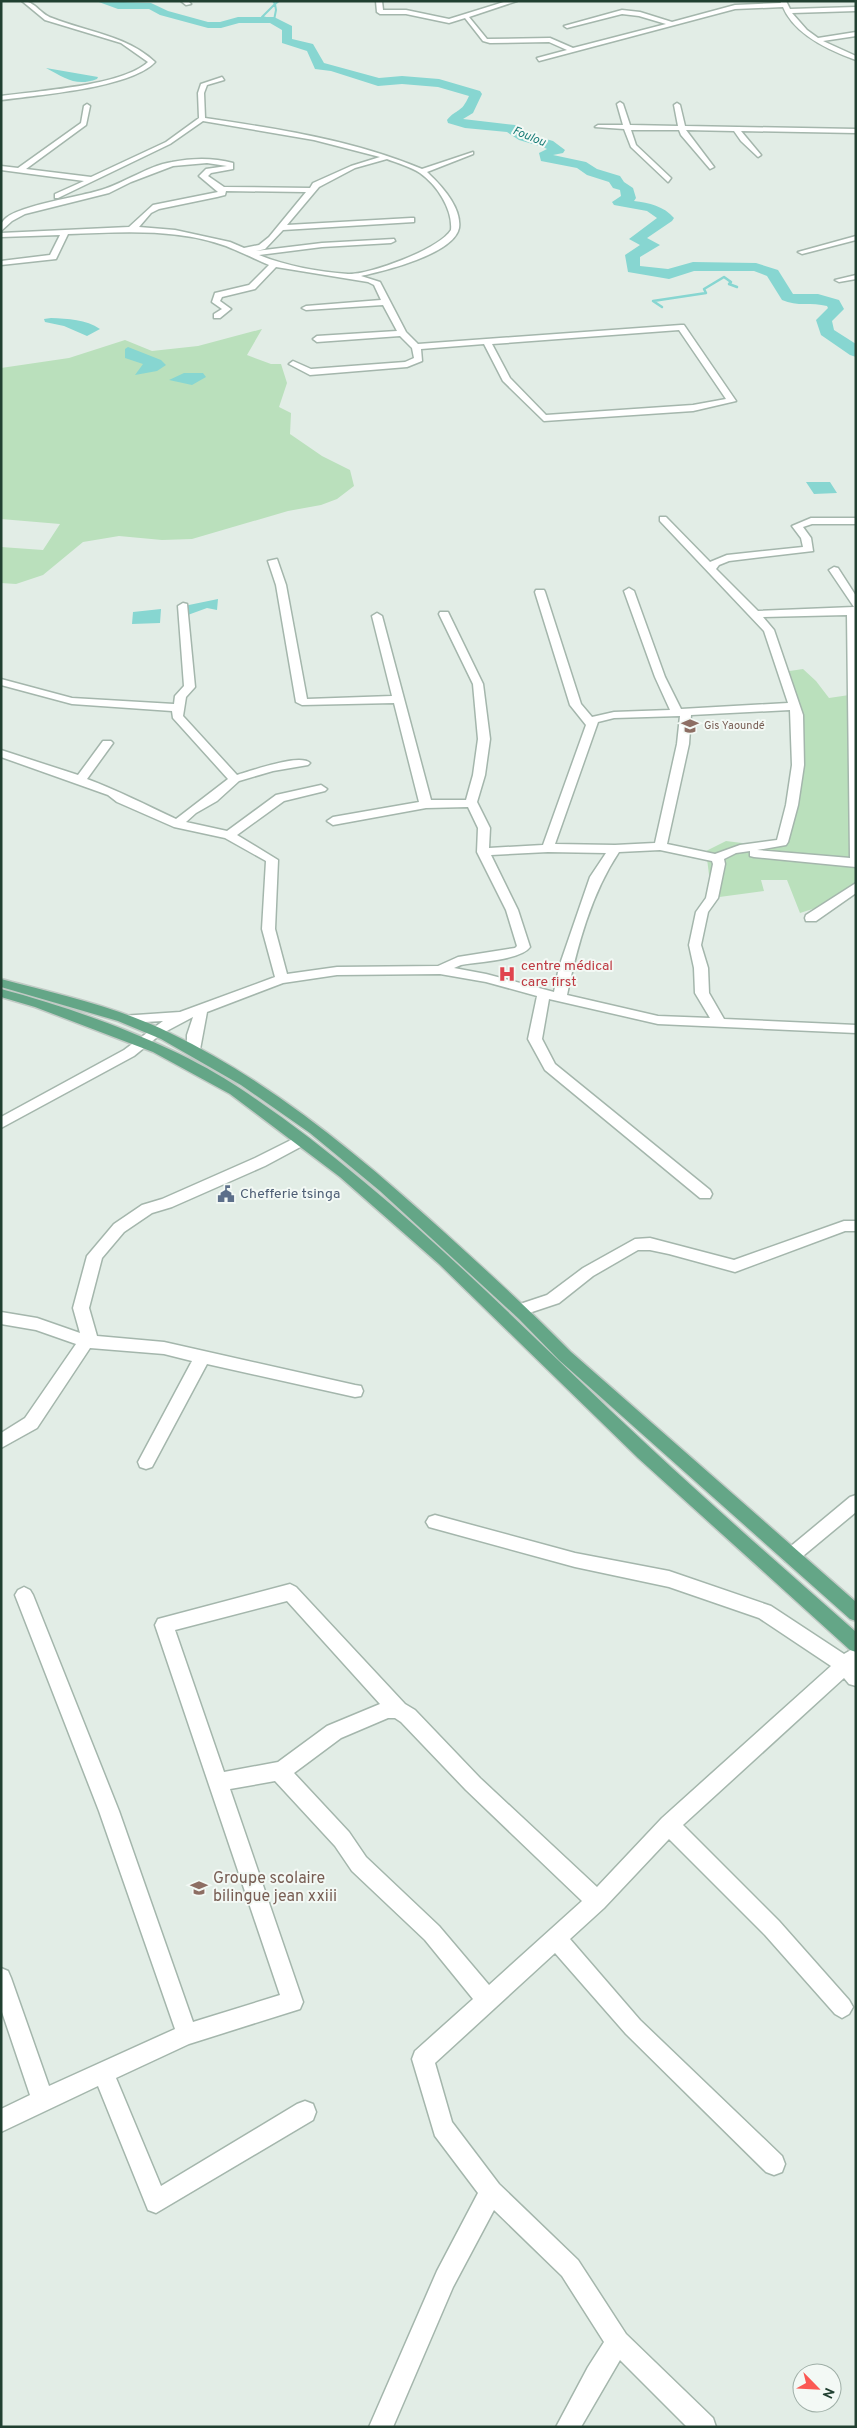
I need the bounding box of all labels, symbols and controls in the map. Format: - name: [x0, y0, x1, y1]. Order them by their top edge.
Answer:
- water label: Foulou: [510, 123, 548, 151]
- school or university icon: Gis Yaoundé: [680, 716, 700, 736]
- place label: Gis Yaoundé: [704, 719, 765, 733]
- place label: centre médical care first: [521, 958, 613, 991]
- hospital icon: centre médical care first: [497, 964, 517, 984]
- public building icon: Chefferie tsinga: [216, 1184, 236, 1204]
- place label: Chefferie tsinga: [240, 1186, 340, 1203]
- place label: Groupe scolaire bilingue jean xxiii: [213, 1869, 337, 1907]
- school or university icon: Groupe scolaire bilingue jean xxiii: [189, 1878, 209, 1898]
- north arrow: [792, 2363, 842, 2413]
- text: N: [818, 2385, 837, 2401]

